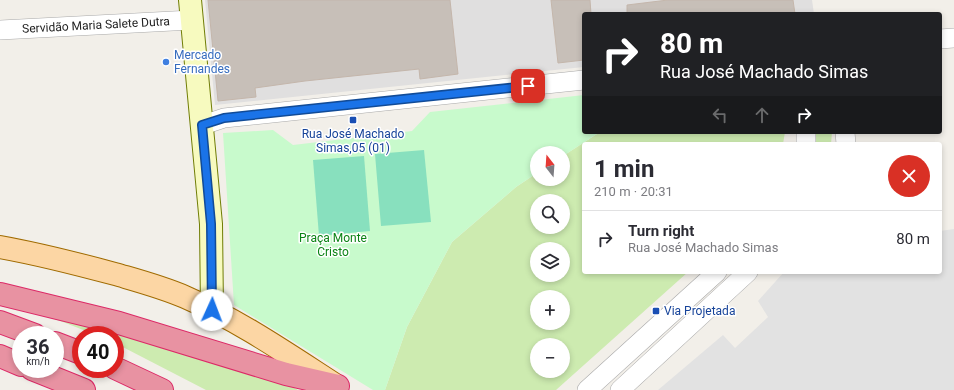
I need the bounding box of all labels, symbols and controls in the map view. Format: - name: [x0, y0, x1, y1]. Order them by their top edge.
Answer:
- street label: Servidão Maria Salete Dutra: [22, 14, 170, 36]
- text: 80 m: [660, 27, 723, 60]
- icon: right: [594, 28, 646, 80]
- place label: Mercado Fernandes: [174, 48, 230, 76]
- marker: Mercado Fernandes: [161, 57, 171, 67]
- text: Rua José Machado Simas: [660, 61, 868, 82]
- pin: [511, 69, 545, 103]
- icon: arrive: [517, 75, 539, 97]
- icon: left: [709, 104, 731, 126]
- icon: ahead: [751, 104, 773, 126]
- icon: right: [793, 104, 815, 126]
- marker: Rua José Machado Simas,05 (01): [348, 115, 358, 125]
- place label: Rua José Machado Simas,05 (01): [302, 127, 404, 155]
- north arrow: [530, 146, 570, 186]
- map controls: [530, 146, 570, 378]
- text: 1 min: [594, 155, 654, 183]
- button: close: [888, 155, 930, 197]
- text: 210 m · 20:31: [594, 184, 673, 199]
- button: search: [530, 194, 570, 234]
- text: Turn right: [628, 222, 694, 240]
- icon: right: [594, 228, 616, 250]
- text: 80 m: [896, 230, 930, 248]
- park label: Praça Monte Cristo: [299, 231, 367, 259]
- text: Rua José Machado Simas: [628, 240, 778, 255]
- button: layers: [530, 242, 570, 282]
- position arrow: [191, 289, 233, 331]
- button: +: [530, 290, 570, 330]
- place label: Via Projetada: [664, 304, 735, 318]
- marker: Via Projetada: [651, 306, 661, 316]
- speed limit sign: 40: [72, 326, 124, 378]
- text: 36: [27, 335, 49, 359]
- button: −: [530, 338, 570, 378]
- text: km/h: [26, 356, 50, 367]

